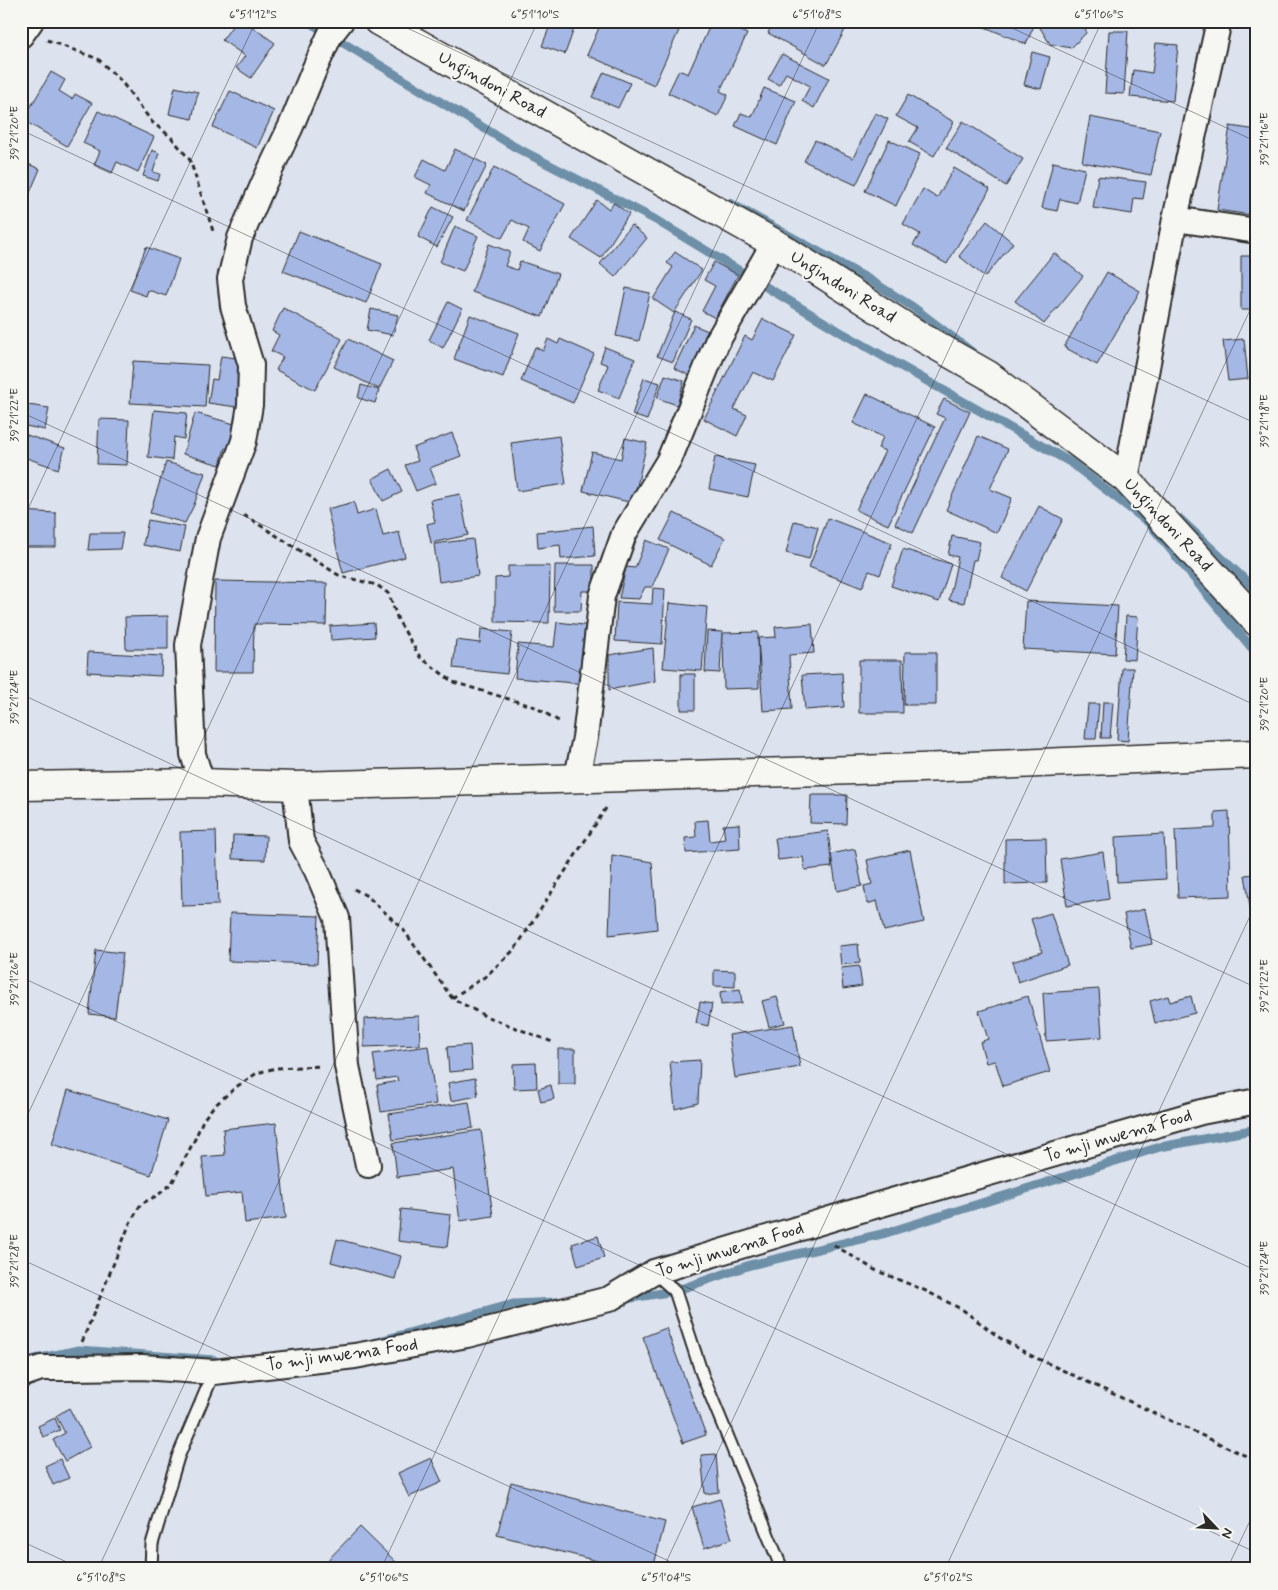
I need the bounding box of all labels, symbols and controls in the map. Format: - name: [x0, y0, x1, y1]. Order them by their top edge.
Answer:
- text: 6°51'12"S: [229, 7, 277, 23]
- text: 6°51'10"S: [511, 7, 560, 23]
- text: 6°51'08"S: [792, 7, 842, 23]
- text: 6°51'06"S: [1074, 7, 1124, 23]
- street label: Ungindoni Road: [433, 45, 551, 126]
- text: 39°21'20"E: [7, 106, 23, 160]
- text: 39°21'16"E: [1257, 112, 1273, 166]
- street label: Ungindoni Road: [784, 245, 900, 331]
- text: 39°21'22"E: [7, 388, 23, 442]
- text: 39°21'18"E: [1257, 394, 1273, 448]
- street label: Ungindoni Road: [1117, 473, 1218, 579]
- text: 39°21'24"E: [7, 670, 23, 724]
- text: 39°21'20"E: [1257, 677, 1273, 731]
- text: 39°21'26"E: [7, 952, 23, 1006]
- text: 39°21'22"E: [1257, 959, 1273, 1013]
- street label: To mji mwema Food: [1041, 1103, 1195, 1169]
- street label: To mji mwema Food: [653, 1216, 807, 1284]
- text: 39°21'28"E: [7, 1234, 23, 1288]
- text: 39°21'24"E: [1257, 1241, 1273, 1295]
- street label: To mji mwema Food: [265, 1332, 419, 1378]
- north arrow: [1190, 1502, 1240, 1552]
- text: N: [1217, 1525, 1237, 1541]
- text: 6°51'08"S: [76, 1570, 126, 1586]
- text: 6°51'06"S: [359, 1570, 409, 1586]
- text: 6°51'04"S: [641, 1570, 691, 1586]
- text: 6°51'02"S: [923, 1570, 973, 1586]

